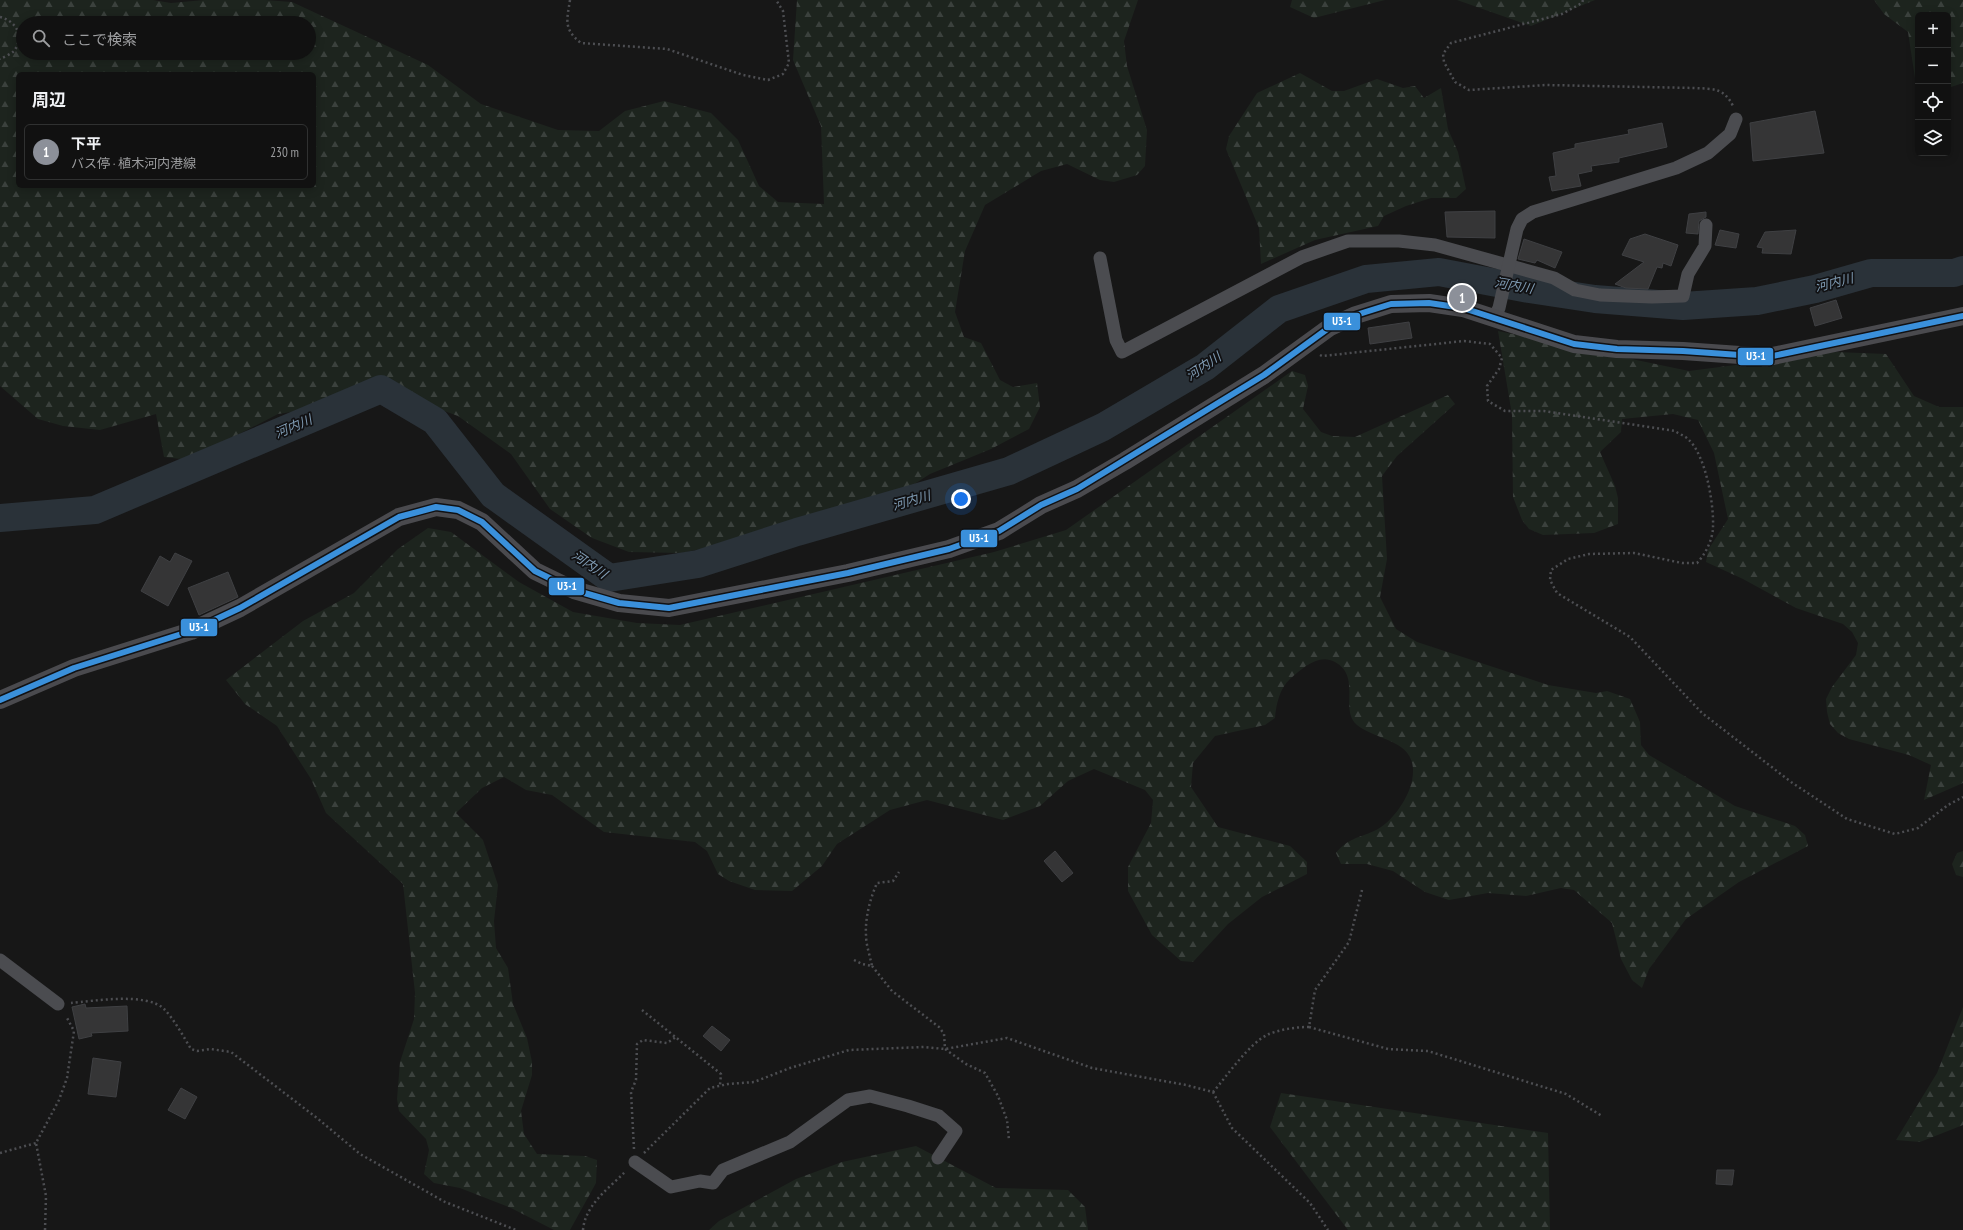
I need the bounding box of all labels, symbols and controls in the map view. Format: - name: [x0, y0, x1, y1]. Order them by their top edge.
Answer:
- map controls: [1915, 12, 1951, 156]
- button: +: [1915, 12, 1951, 48]
- search box: [16, 16, 316, 60]
- icon: search: [30, 27, 52, 49]
- text: ここで検索: [62, 30, 137, 49]
- button: −: [1915, 48, 1951, 84]
- button: locate: [1915, 84, 1951, 120]
- text: 周辺: [32, 89, 66, 111]
- button: layers: [1915, 120, 1951, 156]
- text: 下平: [71, 134, 101, 153]
- text: 1: [43, 144, 49, 161]
- text: 230 m: [270, 144, 299, 161]
- text: バス停 · 植木河内港線: [71, 155, 196, 172]
- water label: 河内川: [1813, 269, 1857, 295]
- water label: 河内川: [1493, 274, 1537, 298]
- pin: 1: [1449, 283, 1475, 313]
- line badge: U3-1: [1323, 312, 1361, 331]
- text: U3-1: [1332, 314, 1352, 328]
- water label: 河内川: [1182, 347, 1226, 384]
- line badge: U3-1: [1737, 347, 1774, 366]
- text: U3-1: [1746, 349, 1766, 363]
- water label: 河内川: [272, 410, 316, 442]
- water label: 河内川: [890, 486, 934, 514]
- your location: [951, 489, 971, 509]
- line badge: U3-1: [960, 529, 998, 548]
- text: U3-1: [969, 531, 989, 545]
- water label: 河内川: [569, 546, 612, 583]
- line badge: U3-1: [548, 577, 585, 596]
- text: U3-1: [557, 579, 577, 593]
- line badge: U3-1: [180, 618, 218, 637]
- text: U3-1: [189, 620, 209, 634]

